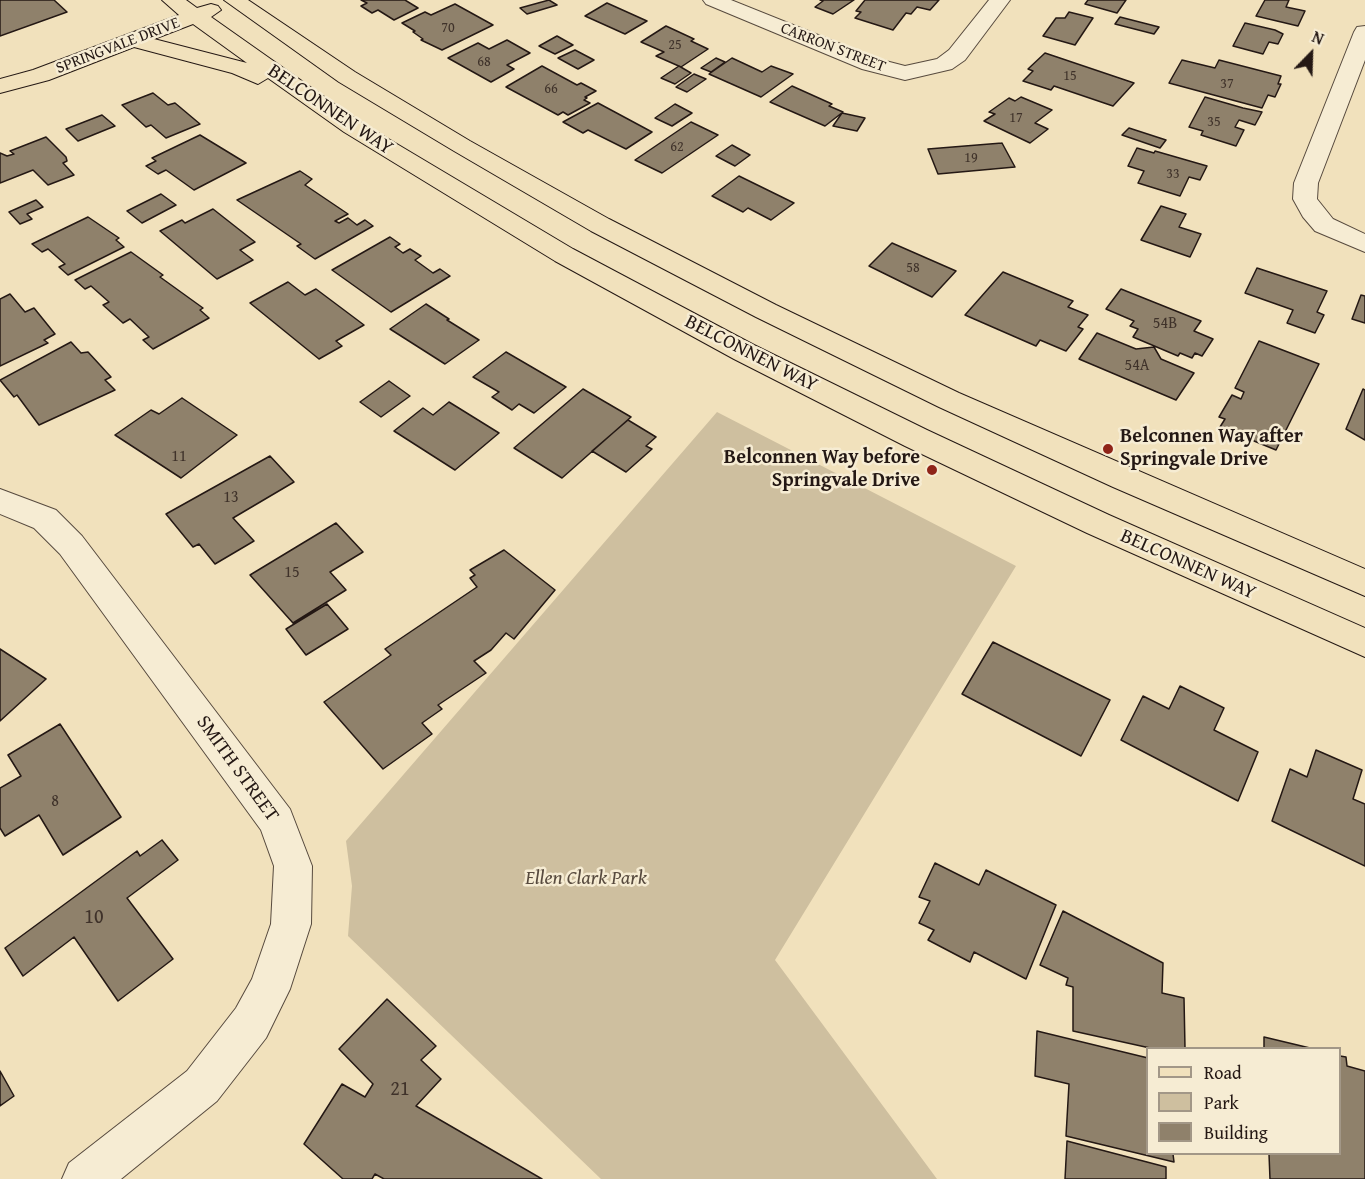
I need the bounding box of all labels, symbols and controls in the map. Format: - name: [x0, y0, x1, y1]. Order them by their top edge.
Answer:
- street label: SPRINGVALE DRIVE: [53, 14, 183, 78]
- street label: CARRON STREET: [778, 19, 888, 77]
- house number: 70: [441, 20, 455, 36]
- north arrow: [1281, 24, 1341, 84]
- text: N: [1308, 24, 1328, 51]
- house number: 25: [668, 37, 682, 53]
- house number: 68: [477, 54, 491, 70]
- street label: BELCONNEN WAY: [263, 59, 397, 161]
- house number: 15: [1063, 68, 1077, 84]
- house number: 37: [1220, 76, 1234, 92]
- house number: 66: [544, 81, 558, 97]
- house number: 17: [1009, 110, 1023, 126]
- house number: 35: [1207, 114, 1221, 130]
- house number: 62: [670, 139, 684, 155]
- house number: 19: [964, 150, 978, 166]
- house number: 33: [1166, 166, 1180, 182]
- house number: 58: [906, 260, 920, 276]
- street label: BELCONNEN WAY: [681, 310, 821, 398]
- house number: 54B: [1153, 314, 1177, 334]
- house number: 54A: [1124, 356, 1150, 376]
- place label: Belconnen Way after Springvale Drive: [1120, 425, 1303, 472]
- marker: Belconnen Way after Springvale Drive: [1101, 442, 1115, 456]
- place label: Belconnen Way before Springvale Drive: [724, 446, 920, 493]
- house number: 11: [171, 447, 187, 467]
- marker: Belconnen Way before Springvale Drive: [925, 463, 939, 477]
- house number: 13: [223, 488, 239, 508]
- street label: BELCONNEN WAY: [1117, 524, 1259, 606]
- house number: 15: [284, 563, 300, 583]
- street label: SMITH STREET: [191, 711, 283, 827]
- house number: 8: [51, 792, 59, 812]
- park label: Ellen Clark Park: [525, 867, 647, 891]
- house number: 10: [84, 906, 104, 930]
- legend: [1146, 1047, 1341, 1155]
- text: Road: [1204, 1059, 1242, 1086]
- house number: 21: [390, 1078, 410, 1102]
- text: Park: [1204, 1089, 1239, 1116]
- text: Building: [1204, 1119, 1268, 1146]

